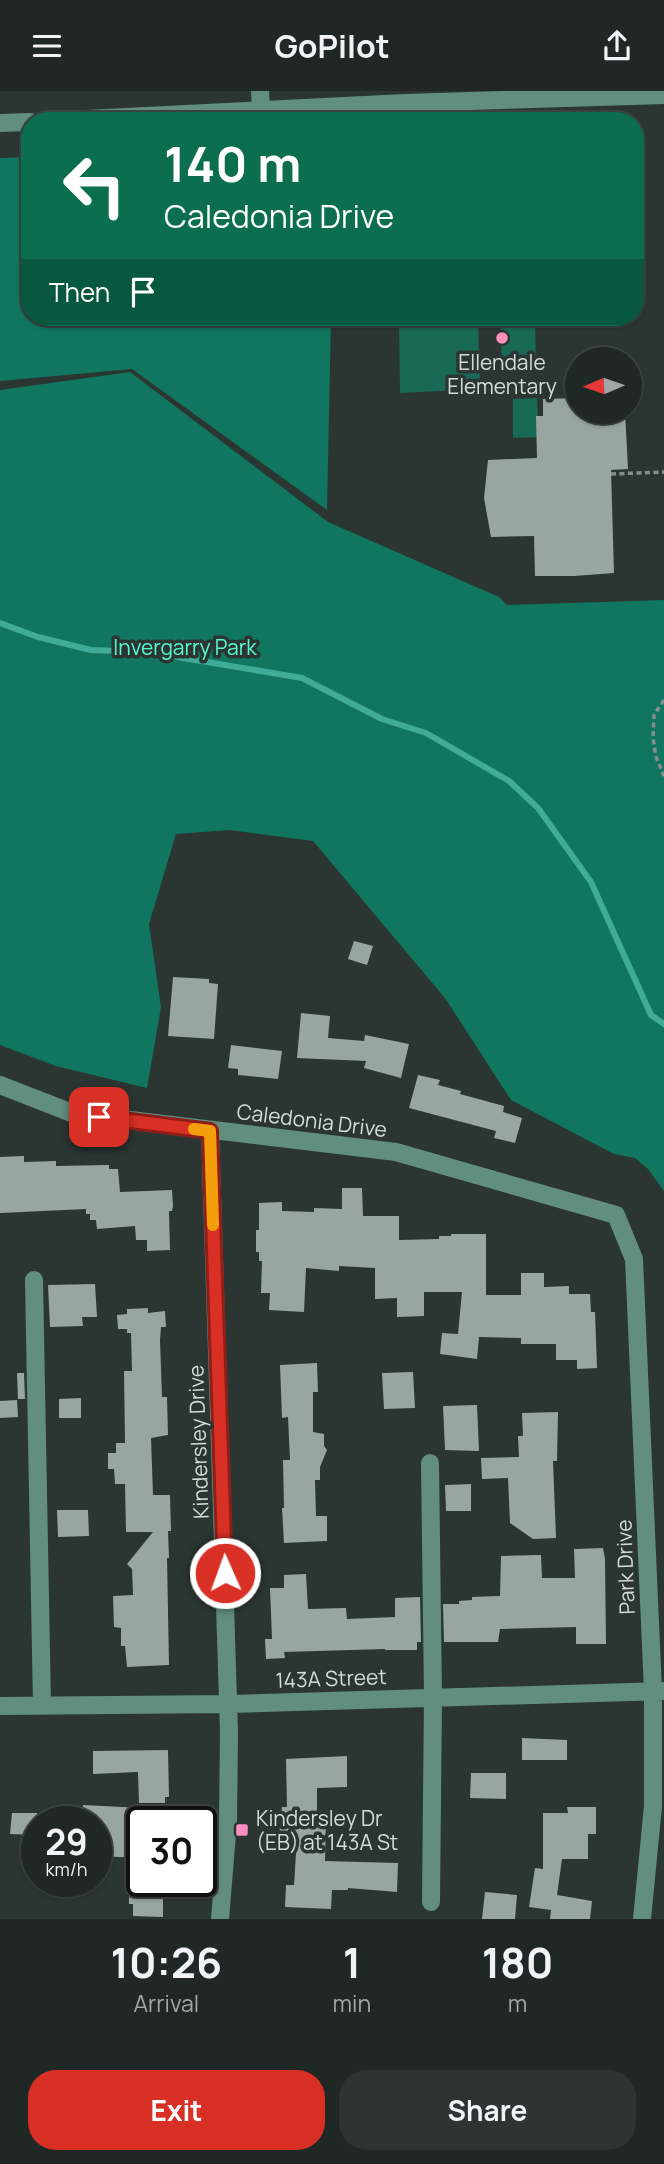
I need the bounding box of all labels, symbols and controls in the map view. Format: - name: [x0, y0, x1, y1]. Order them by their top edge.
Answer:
- text: GoPilot: [274, 24, 390, 68]
- icon: menu: [28, 27, 66, 65]
- icon: share: [598, 27, 636, 65]
- text: 140 m: [164, 130, 301, 197]
- icon: left: [49, 140, 140, 231]
- text: Caledonia Drive: [164, 194, 394, 238]
- icon: arrive: [124, 273, 162, 311]
- text: Then: [49, 274, 110, 310]
- marker: Ellendale Elementary: [494, 330, 510, 346]
- north arrow: [565, 347, 642, 423]
- map controls: [565, 347, 642, 424]
- place label: Ellendale Elementary: [447, 348, 557, 400]
- park label: Invergarry Park: [113, 633, 257, 661]
- pin: [69, 1087, 129, 1147]
- street label: Caledonia Drive: [235, 1097, 389, 1143]
- icon: arrive: [80, 1098, 118, 1136]
- street label: Kindersley Drive: [181, 1365, 215, 1519]
- street label: Park Drive: [609, 1519, 641, 1615]
- position arrow: [188, 1536, 262, 1610]
- street label: 143A Street: [275, 1662, 387, 1694]
- place label: Kindersley Dr (EB) at 143A St: [256, 1804, 398, 1856]
- speed limit sign: 30: [126, 1806, 217, 1897]
- text: 29: [45, 1818, 88, 1866]
- marker: Kindersley Dr (EB) at 143A St: [234, 1822, 250, 1838]
- text: km/h: [46, 1857, 87, 1881]
- text: 10:26: [111, 1933, 222, 1991]
- text: 1: [343, 1933, 361, 1991]
- text: 180: [482, 1933, 553, 1991]
- text: Arrival: [133, 1987, 199, 2019]
- text: min: [333, 1987, 371, 2019]
- text: m: [508, 1987, 527, 2019]
- button: Exit: [28, 2070, 325, 2150]
- button: Share: [339, 2070, 636, 2150]

